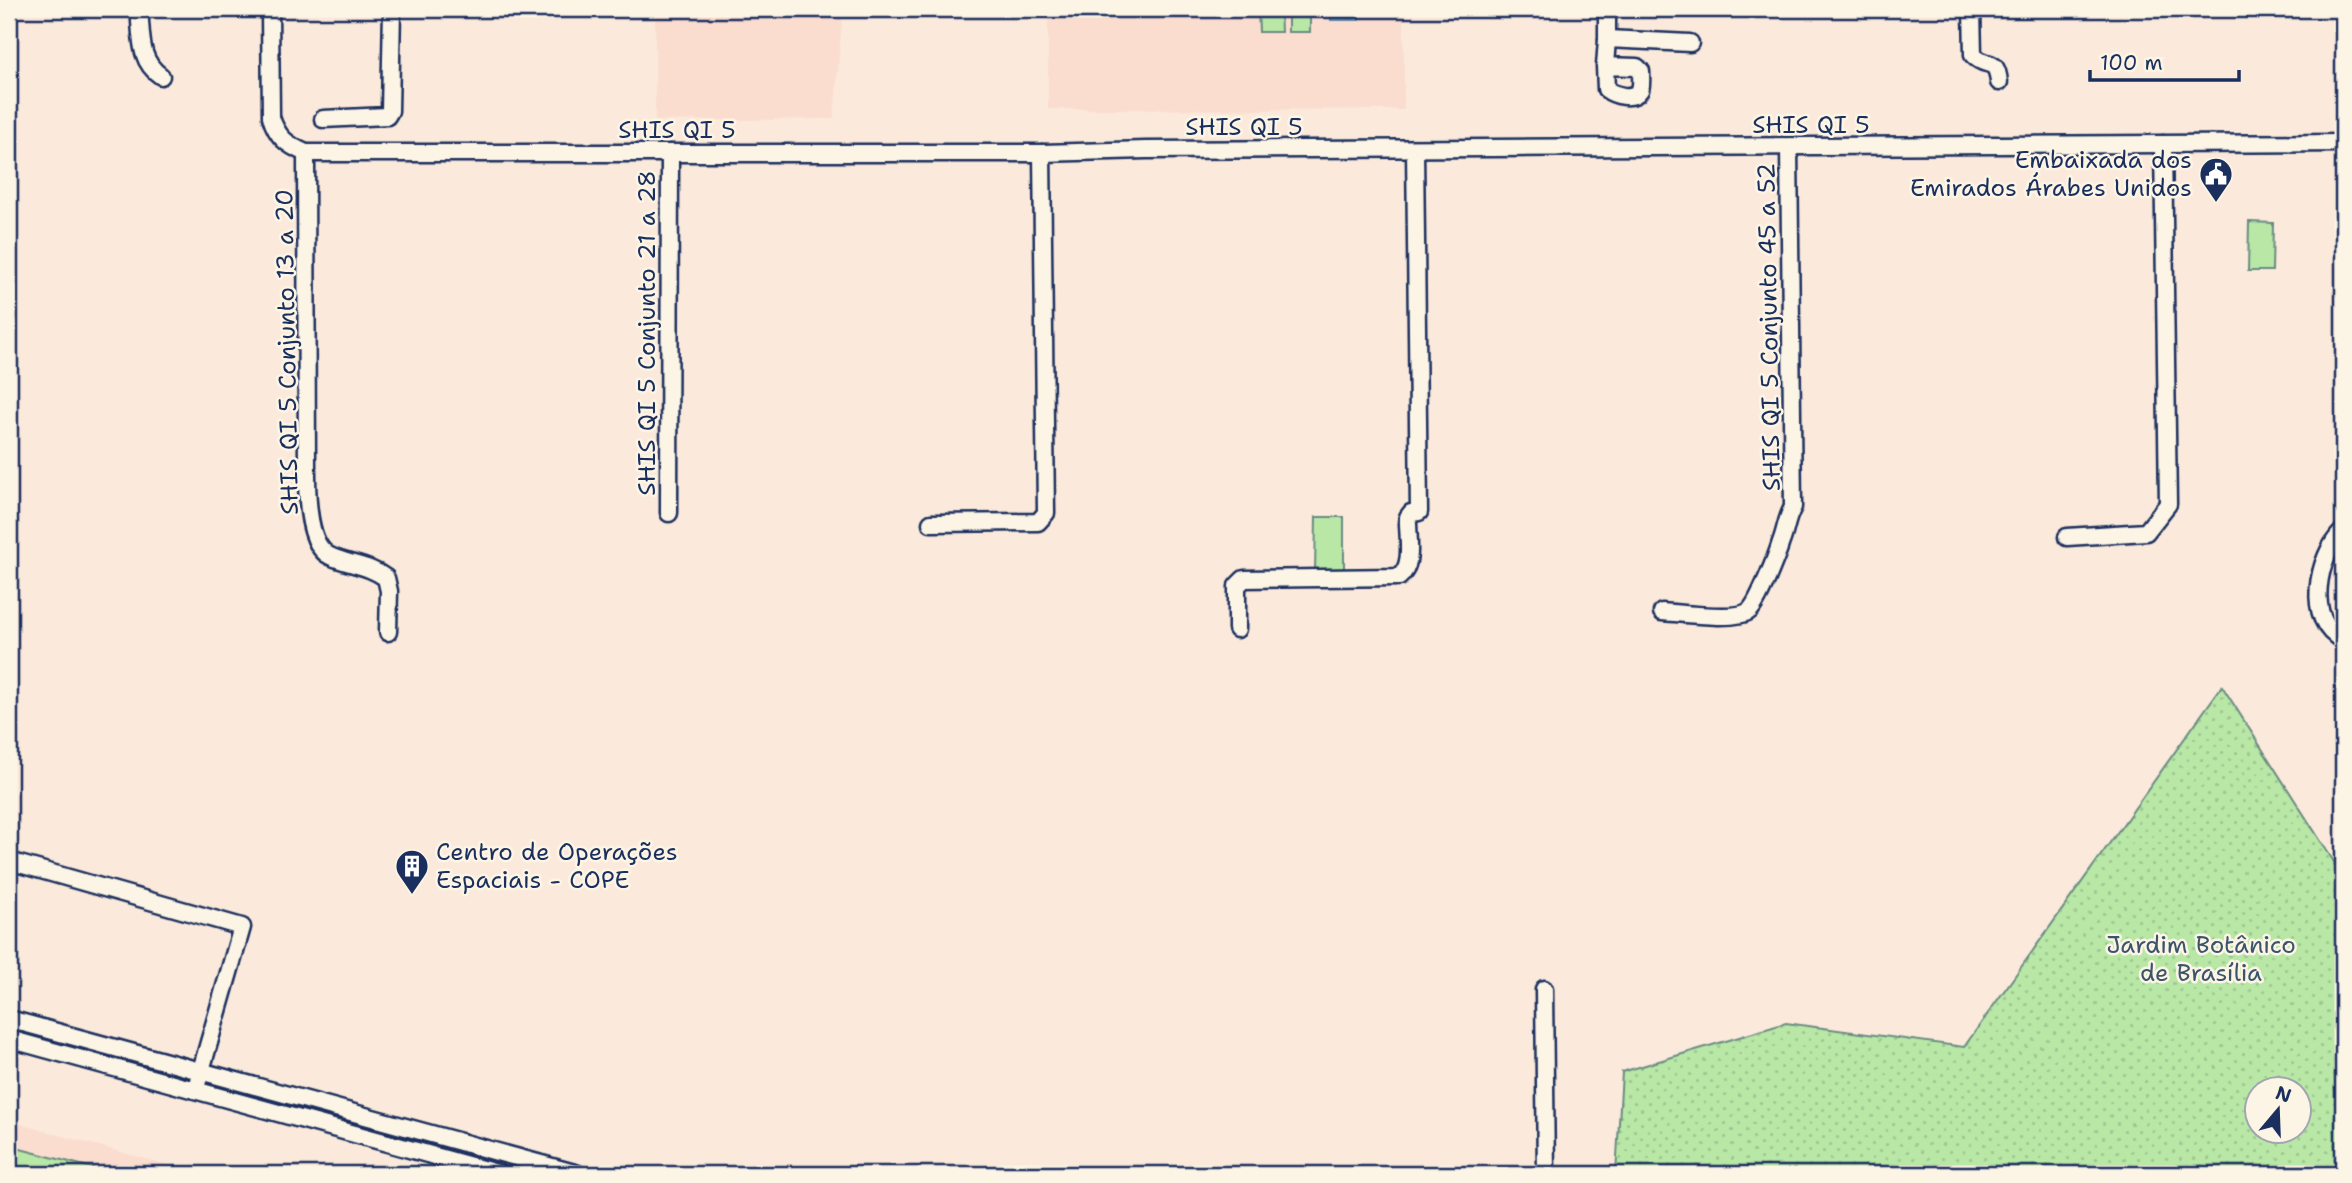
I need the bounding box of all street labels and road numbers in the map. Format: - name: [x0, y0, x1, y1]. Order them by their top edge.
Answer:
- street label: SHIS QI 5: [1752, 109, 1870, 141]
- street label: SHIS QI 5: [1185, 111, 1303, 143]
- street label: SHIS QI 5: [618, 114, 736, 146]
- street label: SHIS QI 5 Conjunto 45 a 52: [1750, 163, 1788, 491]
- street label: SHIS QI 5 Conjunto 21 a 28: [631, 170, 663, 496]
- street label: SHIS QI 5 Conjunto 13 a 20: [268, 189, 306, 515]

